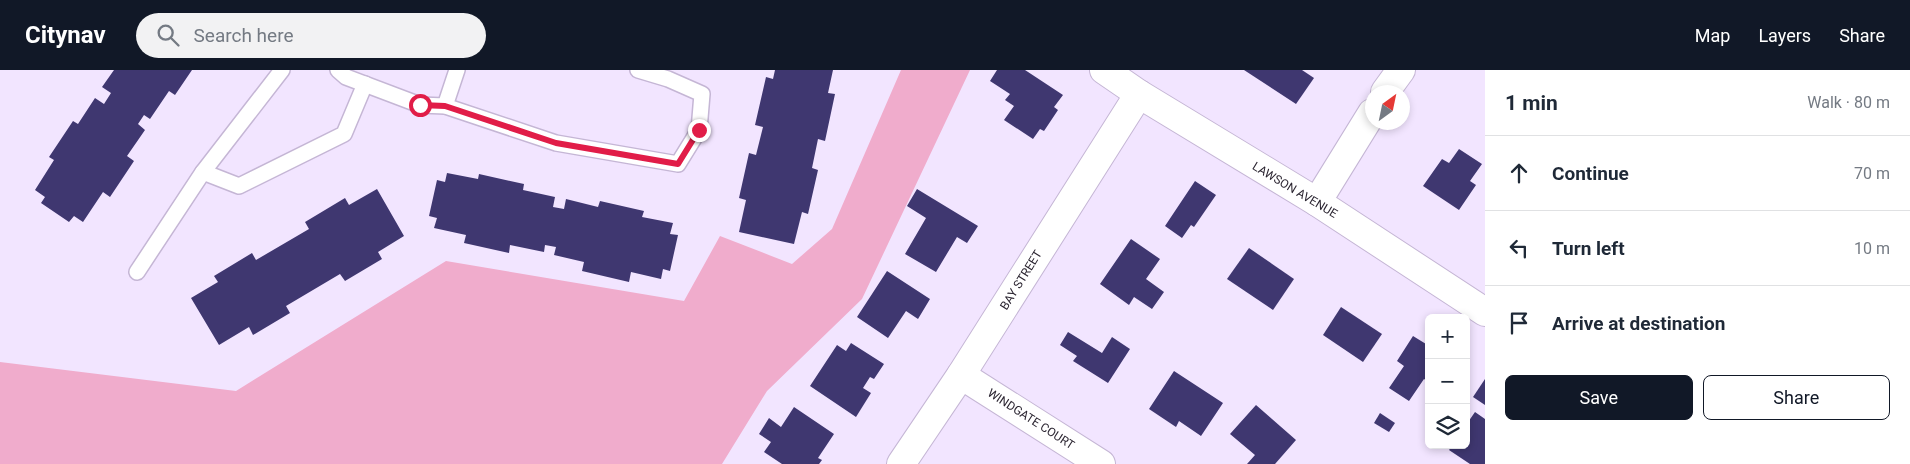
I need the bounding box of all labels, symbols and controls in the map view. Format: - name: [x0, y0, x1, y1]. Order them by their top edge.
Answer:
- search box: [136, 13, 486, 58]
- text: Citynav: [25, 21, 106, 49]
- icon: search: [154, 21, 182, 49]
- text: Search here: [194, 24, 294, 47]
- text: Map: [1695, 25, 1730, 46]
- text: Layers: [1758, 25, 1811, 46]
- text: Share: [1839, 25, 1885, 46]
- north arrow: [1365, 85, 1410, 130]
- text: 1 min: [1505, 91, 1558, 115]
- text: Walk · 80 m: [1807, 93, 1890, 112]
- route start: [409, 94, 432, 117]
- route end: [688, 119, 711, 142]
- street label: LAWSON AVENUE: [1250, 159, 1340, 221]
- icon: ahead: [1505, 159, 1533, 187]
- text: Continue: [1552, 162, 1629, 185]
- text: 70 m: [1854, 164, 1890, 183]
- icon: left: [1505, 234, 1533, 262]
- text: Turn left: [1552, 237, 1625, 260]
- text: 10 m: [1854, 239, 1890, 258]
- street label: BAY STREET: [997, 248, 1045, 312]
- icon: arrive: [1505, 309, 1533, 337]
- text: Arrive at destination: [1552, 312, 1725, 335]
- map controls: [1425, 314, 1470, 449]
- button: +: [1425, 314, 1470, 359]
- button: −: [1425, 359, 1470, 404]
- button: Save: [1505, 375, 1693, 420]
- button: Share: [1703, 375, 1890, 420]
- street label: WINDGATE COURT: [985, 386, 1077, 452]
- button: layers: [1425, 404, 1470, 449]

